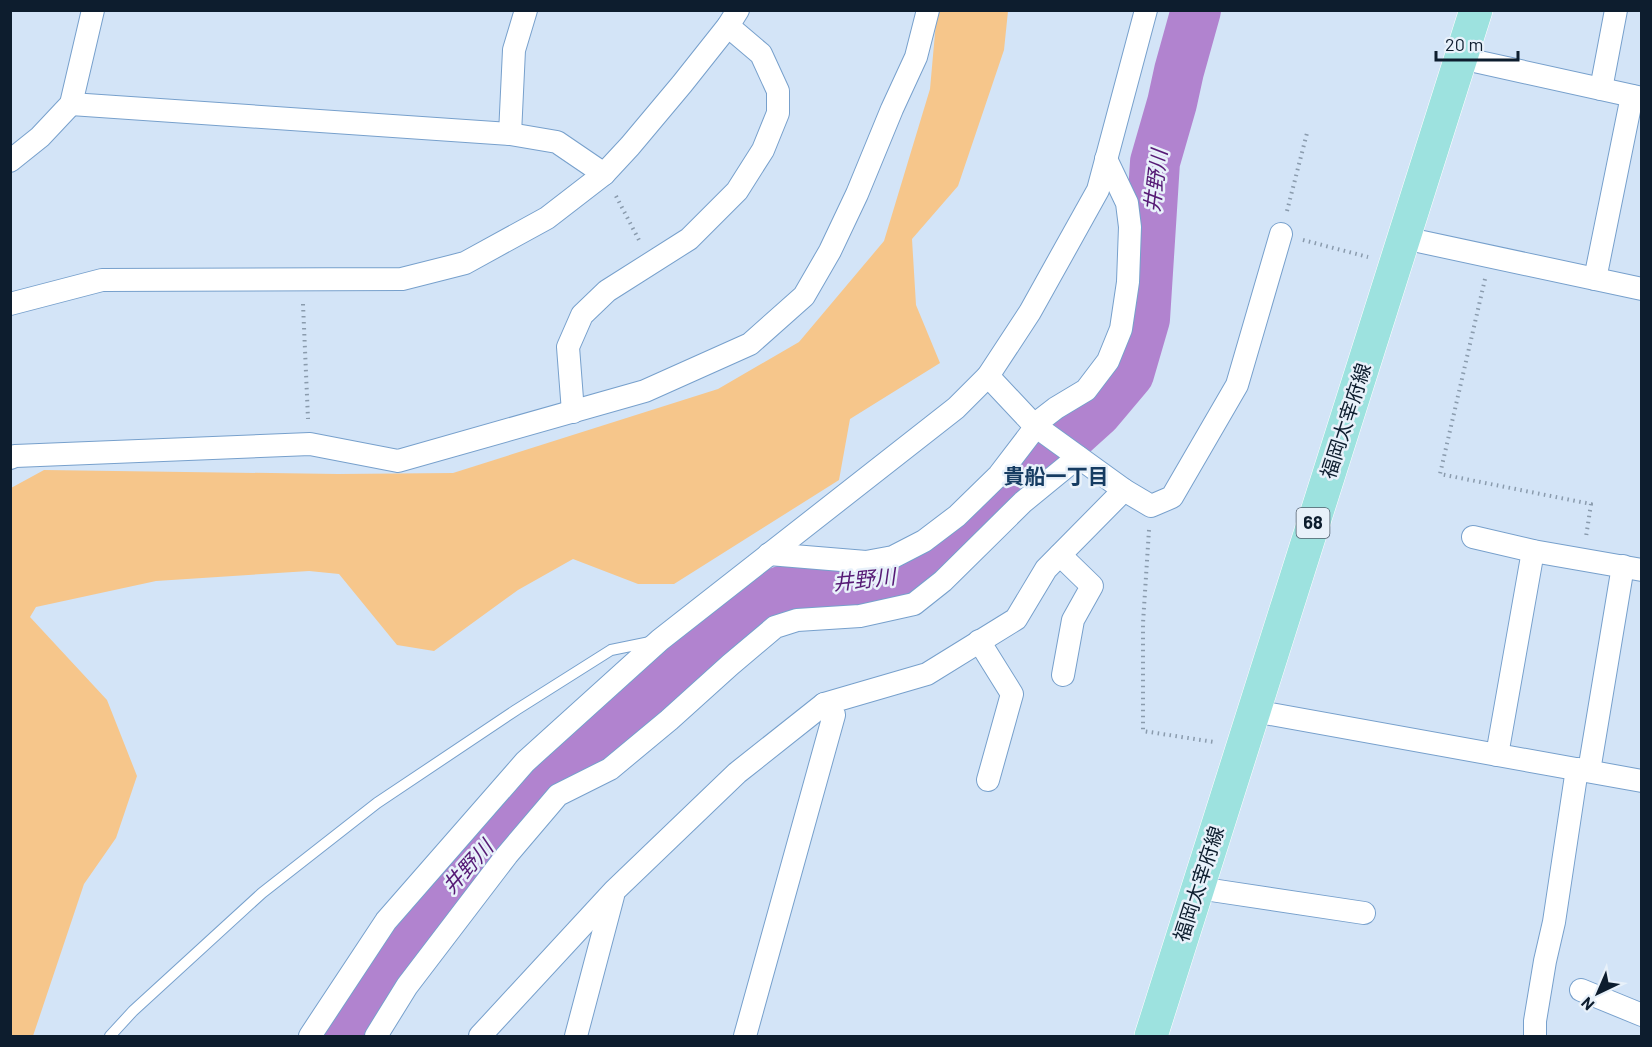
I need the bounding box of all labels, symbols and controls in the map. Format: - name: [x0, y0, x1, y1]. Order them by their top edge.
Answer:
- scale bar: [1436, 24, 1518, 62]
- text: 20 m: [1445, 33, 1483, 55]
- water label: 井野川: [1138, 146, 1171, 214]
- street label: 福岡太宰府線: [1315, 360, 1375, 481]
- district label: 貴船一丁目: [1004, 463, 1109, 488]
- road number: 68: [1296, 508, 1330, 538]
- water label: 井野川: [831, 563, 898, 594]
- street label: 福岡太宰府線: [1168, 823, 1228, 944]
- water label: 井野川: [437, 833, 499, 898]
- north arrow: [1568, 963, 1628, 1023]
- text: N: [1577, 994, 1598, 1015]

